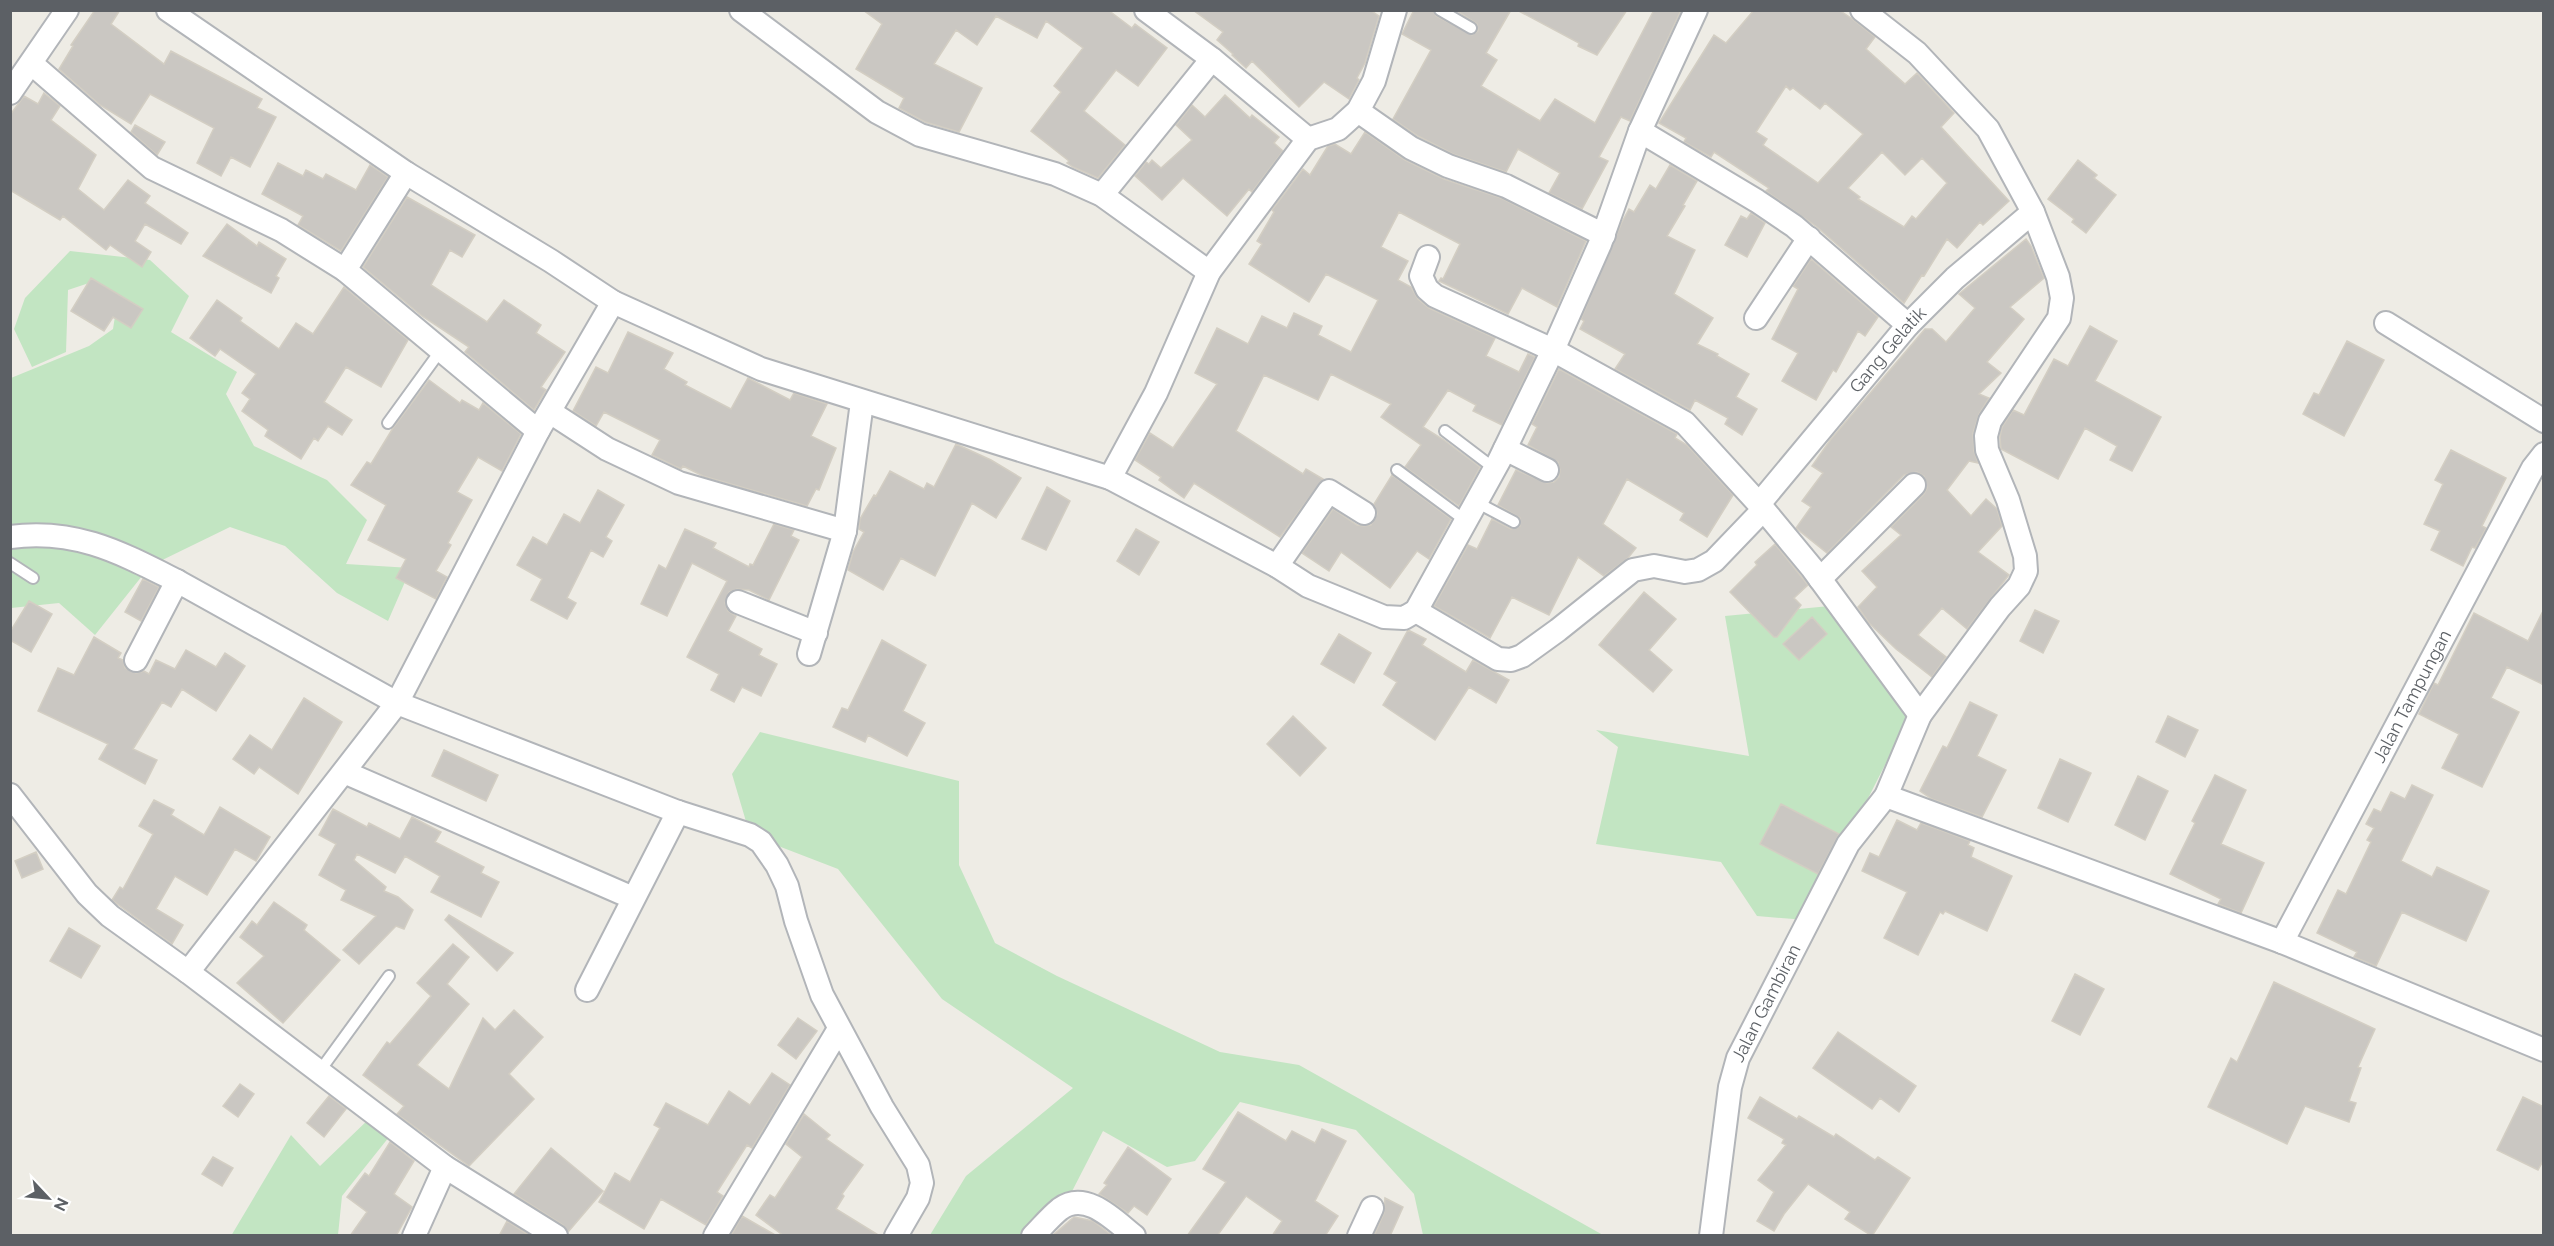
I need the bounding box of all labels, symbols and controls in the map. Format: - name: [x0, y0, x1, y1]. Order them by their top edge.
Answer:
- street label: Gang Gelatik: [1845, 302, 1931, 397]
- street label: Jalan Tampungan: [2368, 626, 2455, 766]
- street label: Jalan Gambiran: [1727, 941, 1805, 1065]
- north arrow: [18, 1168, 78, 1228]
- text: N: [50, 1195, 72, 1214]

